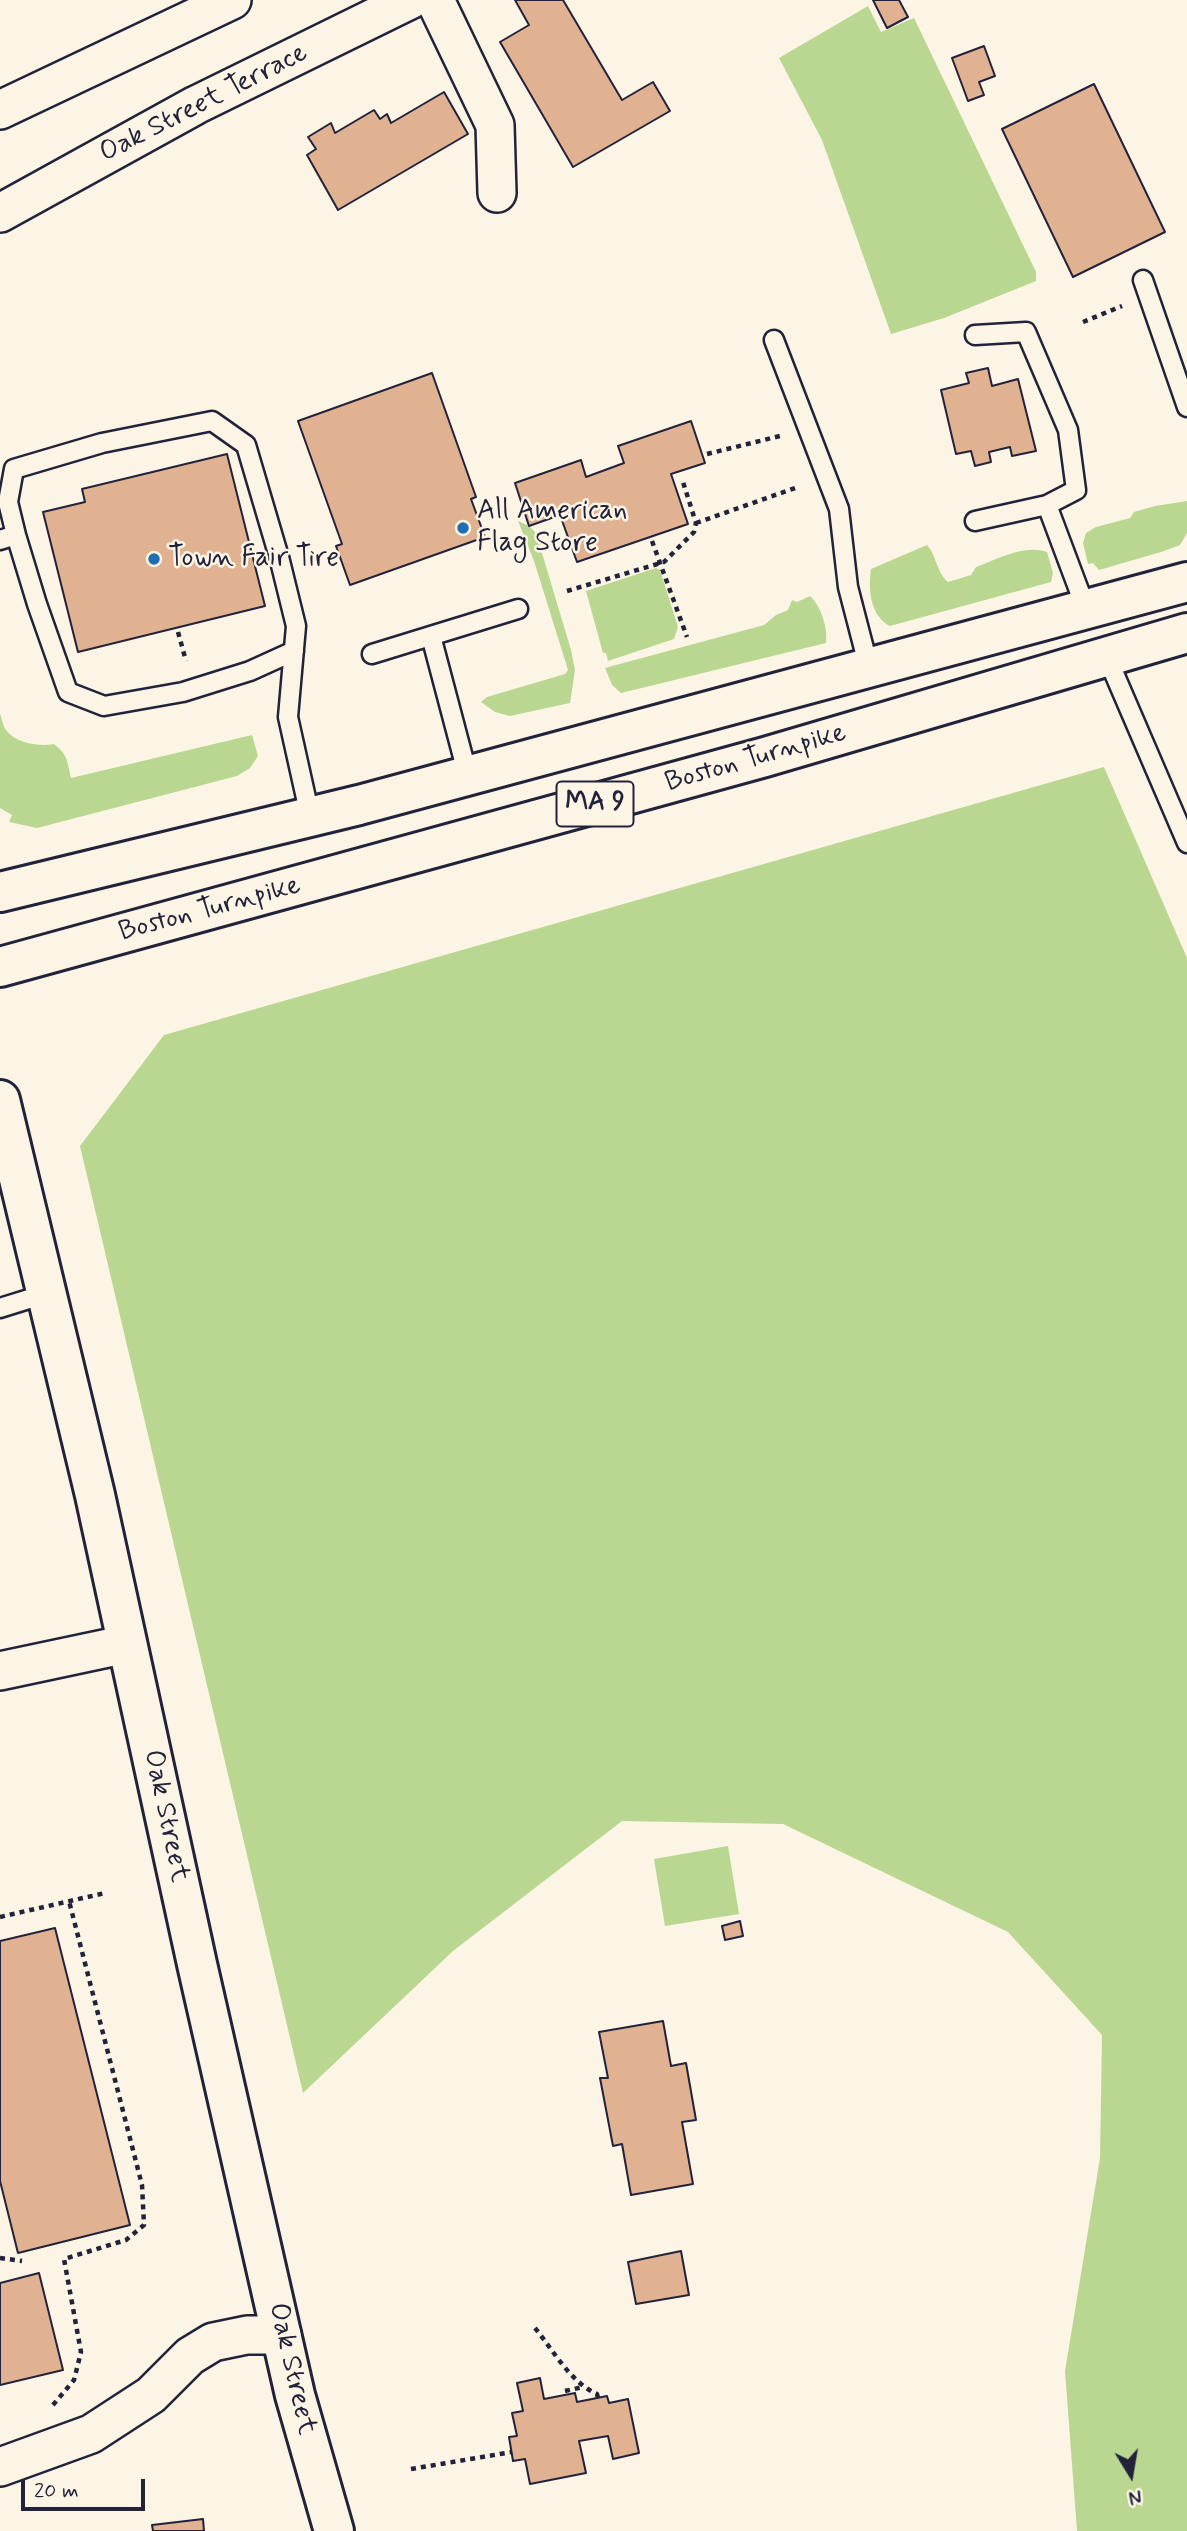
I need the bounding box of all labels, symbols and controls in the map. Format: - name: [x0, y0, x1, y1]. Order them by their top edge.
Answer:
- street label: Oak Street Terrace: [94, 37, 314, 171]
- place label: All American Flag Store: [477, 495, 627, 561]
- marker: All American Flag Store: [455, 520, 471, 536]
- place label: Town Fair Tire: [168, 542, 339, 576]
- marker: Town Fair Tire: [146, 551, 162, 567]
- street label: Boston Turnpike: [662, 717, 850, 801]
- road number: MA 9: [556, 782, 634, 826]
- street label: Boston Turnpike: [115, 870, 305, 950]
- street label: Oak Street: [135, 1747, 195, 1885]
- street label: Oak Street: [260, 2300, 322, 2438]
- north arrow: [1096, 2440, 1166, 2510]
- scale bar: [24, 2464, 149, 2508]
- text: 20 m: [34, 2477, 79, 2505]
- text: N: [1127, 2483, 1144, 2510]

